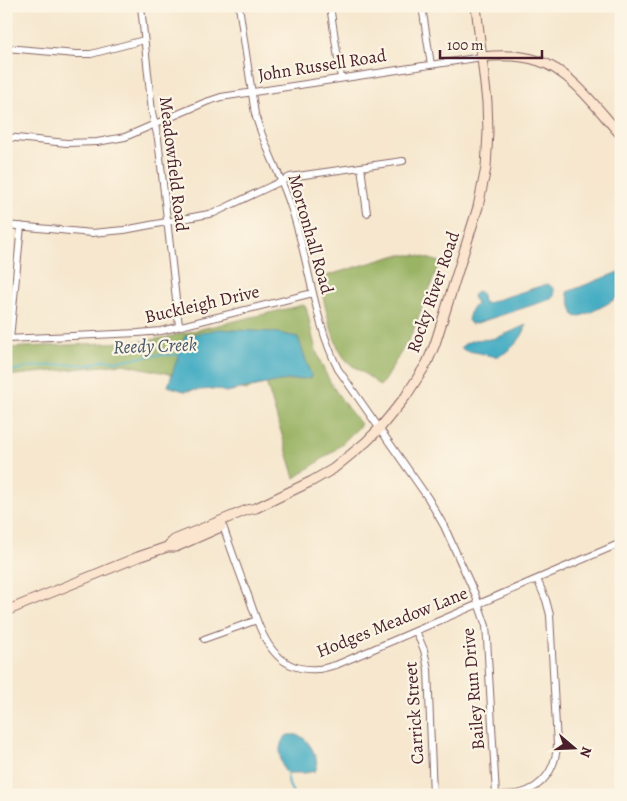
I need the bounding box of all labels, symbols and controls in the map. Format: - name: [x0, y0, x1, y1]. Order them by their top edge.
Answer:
- scale bar: [440, 28, 542, 60]
- text: 100 m: [447, 35, 484, 55]
- street label: John Russell Road: [256, 43, 388, 87]
- street label: Meadowfield Road: [154, 95, 194, 233]
- street label: Mortonhall Road: [282, 171, 340, 297]
- street label: Rocky River Road: [401, 228, 465, 356]
- street label: Buckleigh Drive: [142, 279, 262, 329]
- water label: Reedy Creek: [113, 332, 197, 360]
- street label: Hodges Meadow Lane: [313, 581, 471, 663]
- street label: Bailey Run Drive: [456, 627, 490, 751]
- street label: Carrick Street: [398, 661, 430, 765]
- north arrow: [550, 724, 600, 774]
- text: N: [575, 744, 596, 760]

